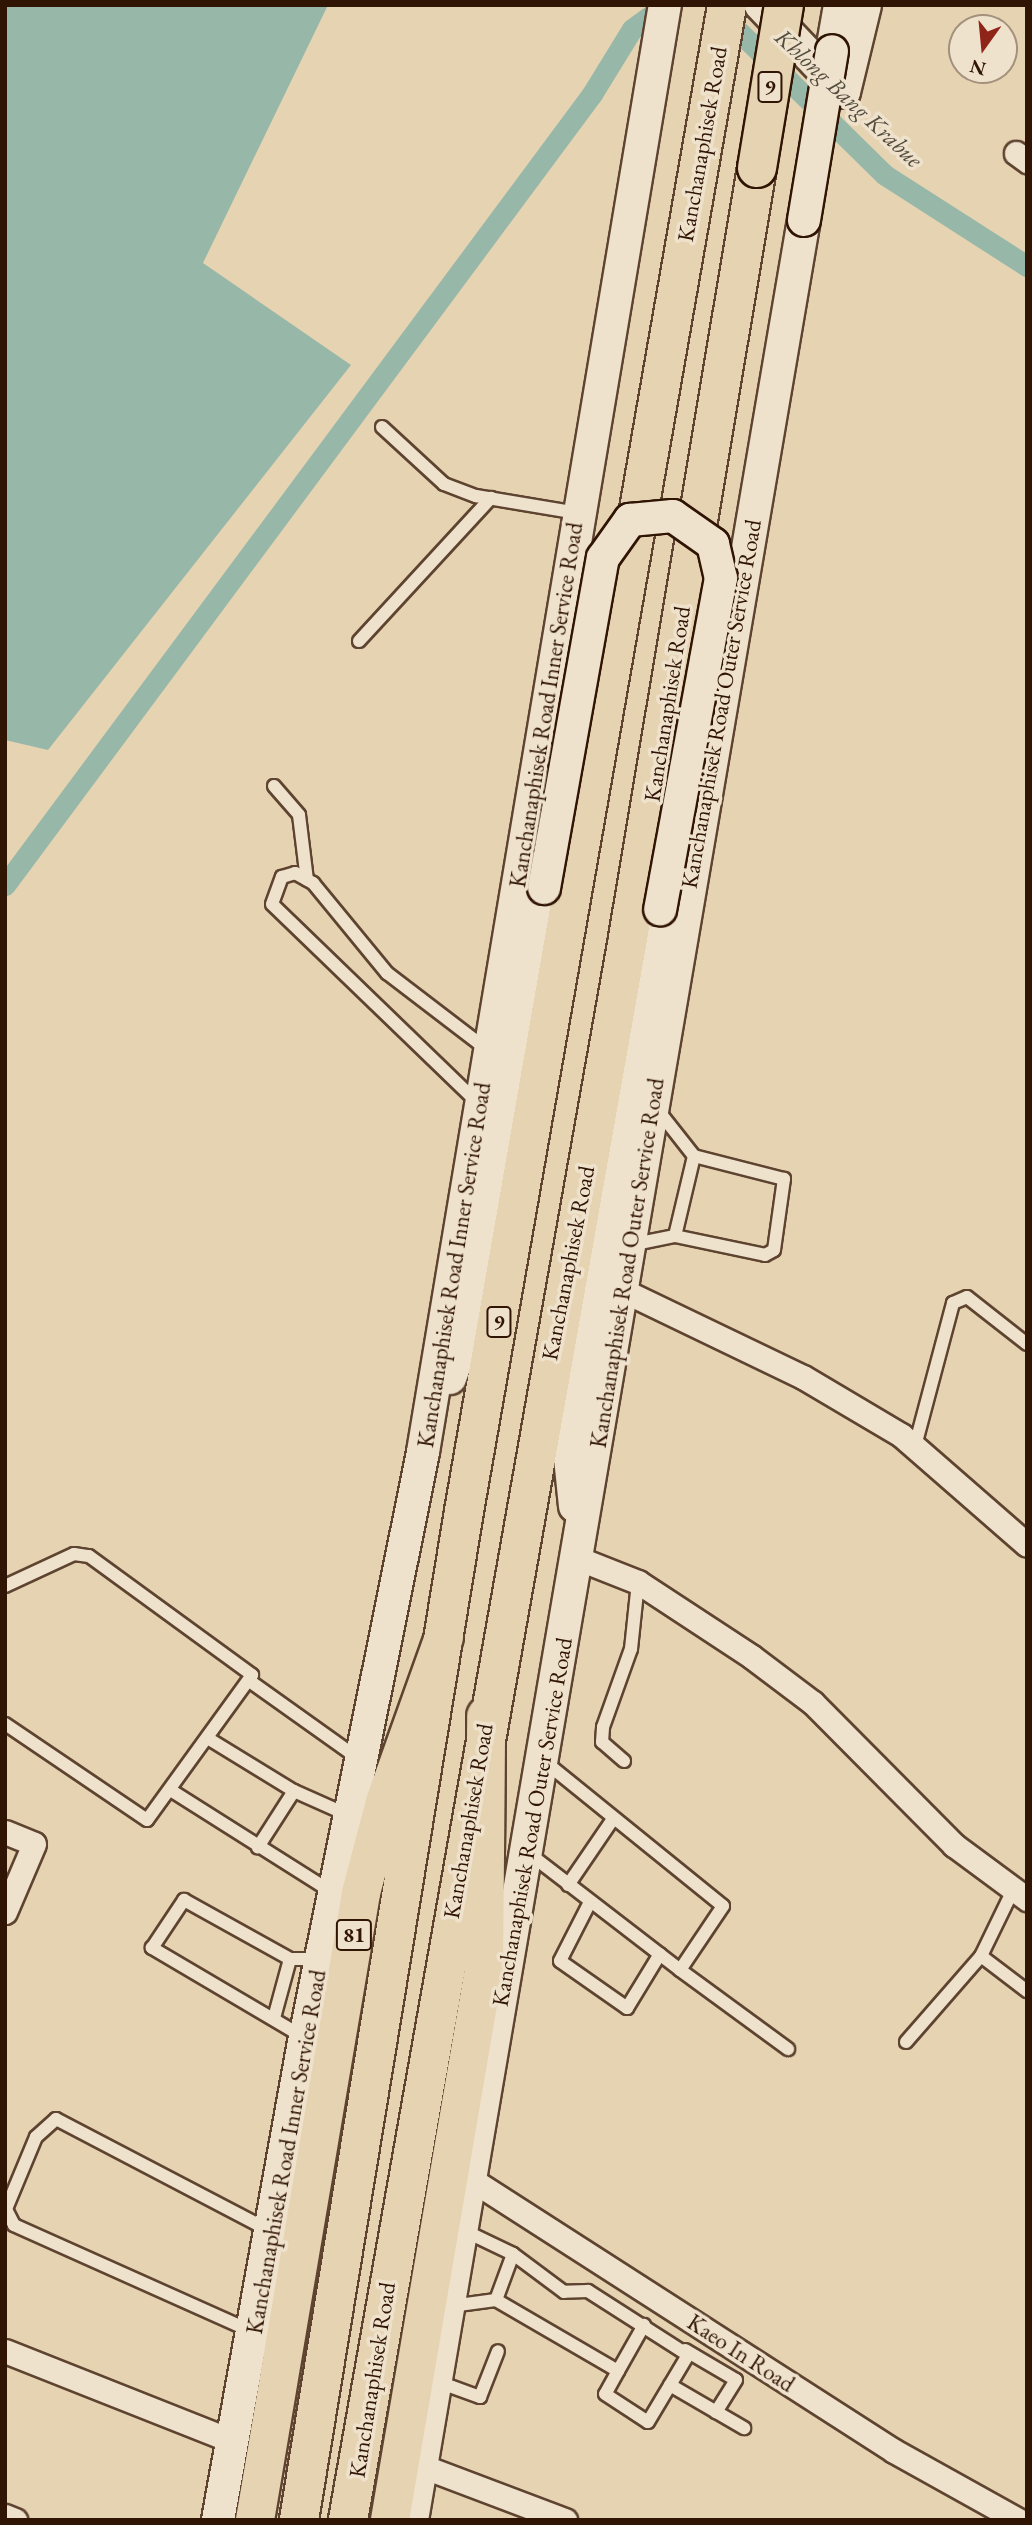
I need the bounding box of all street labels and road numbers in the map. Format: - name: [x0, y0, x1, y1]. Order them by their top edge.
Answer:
- street label: Kanchanaphisek Road: [671, 44, 733, 244]
- road number: 9: [756, 70, 784, 104]
- street label: Kanchanaphisek Road Outer Service Road: [675, 517, 767, 891]
- street label: Kanchanaphisek Road Inner Service Road: [503, 520, 589, 890]
- street label: Kanchanaphisek Road: [638, 604, 696, 804]
- street label: Kanchanaphisek Road Outer Service Road: [584, 1076, 670, 1450]
- street label: Kanchanaphisek Road Inner Service Road: [411, 1080, 497, 1450]
- street label: Kanchanaphisek Road: [536, 1163, 600, 1363]
- road number: 9: [485, 1304, 513, 1340]
- street label: Kanchanaphisek Road Outer Service Road: [486, 1635, 578, 2009]
- street label: Kanchanaphisek Road: [437, 1721, 499, 1921]
- road number: 81: [335, 1918, 373, 1952]
- street label: Kanchanaphisek Road Inner Service Road: [240, 1968, 332, 2336]
- street label: Kanchanaphisek Road: [343, 2280, 401, 2480]
- street label: Kaeo In Road: [682, 2308, 800, 2398]

